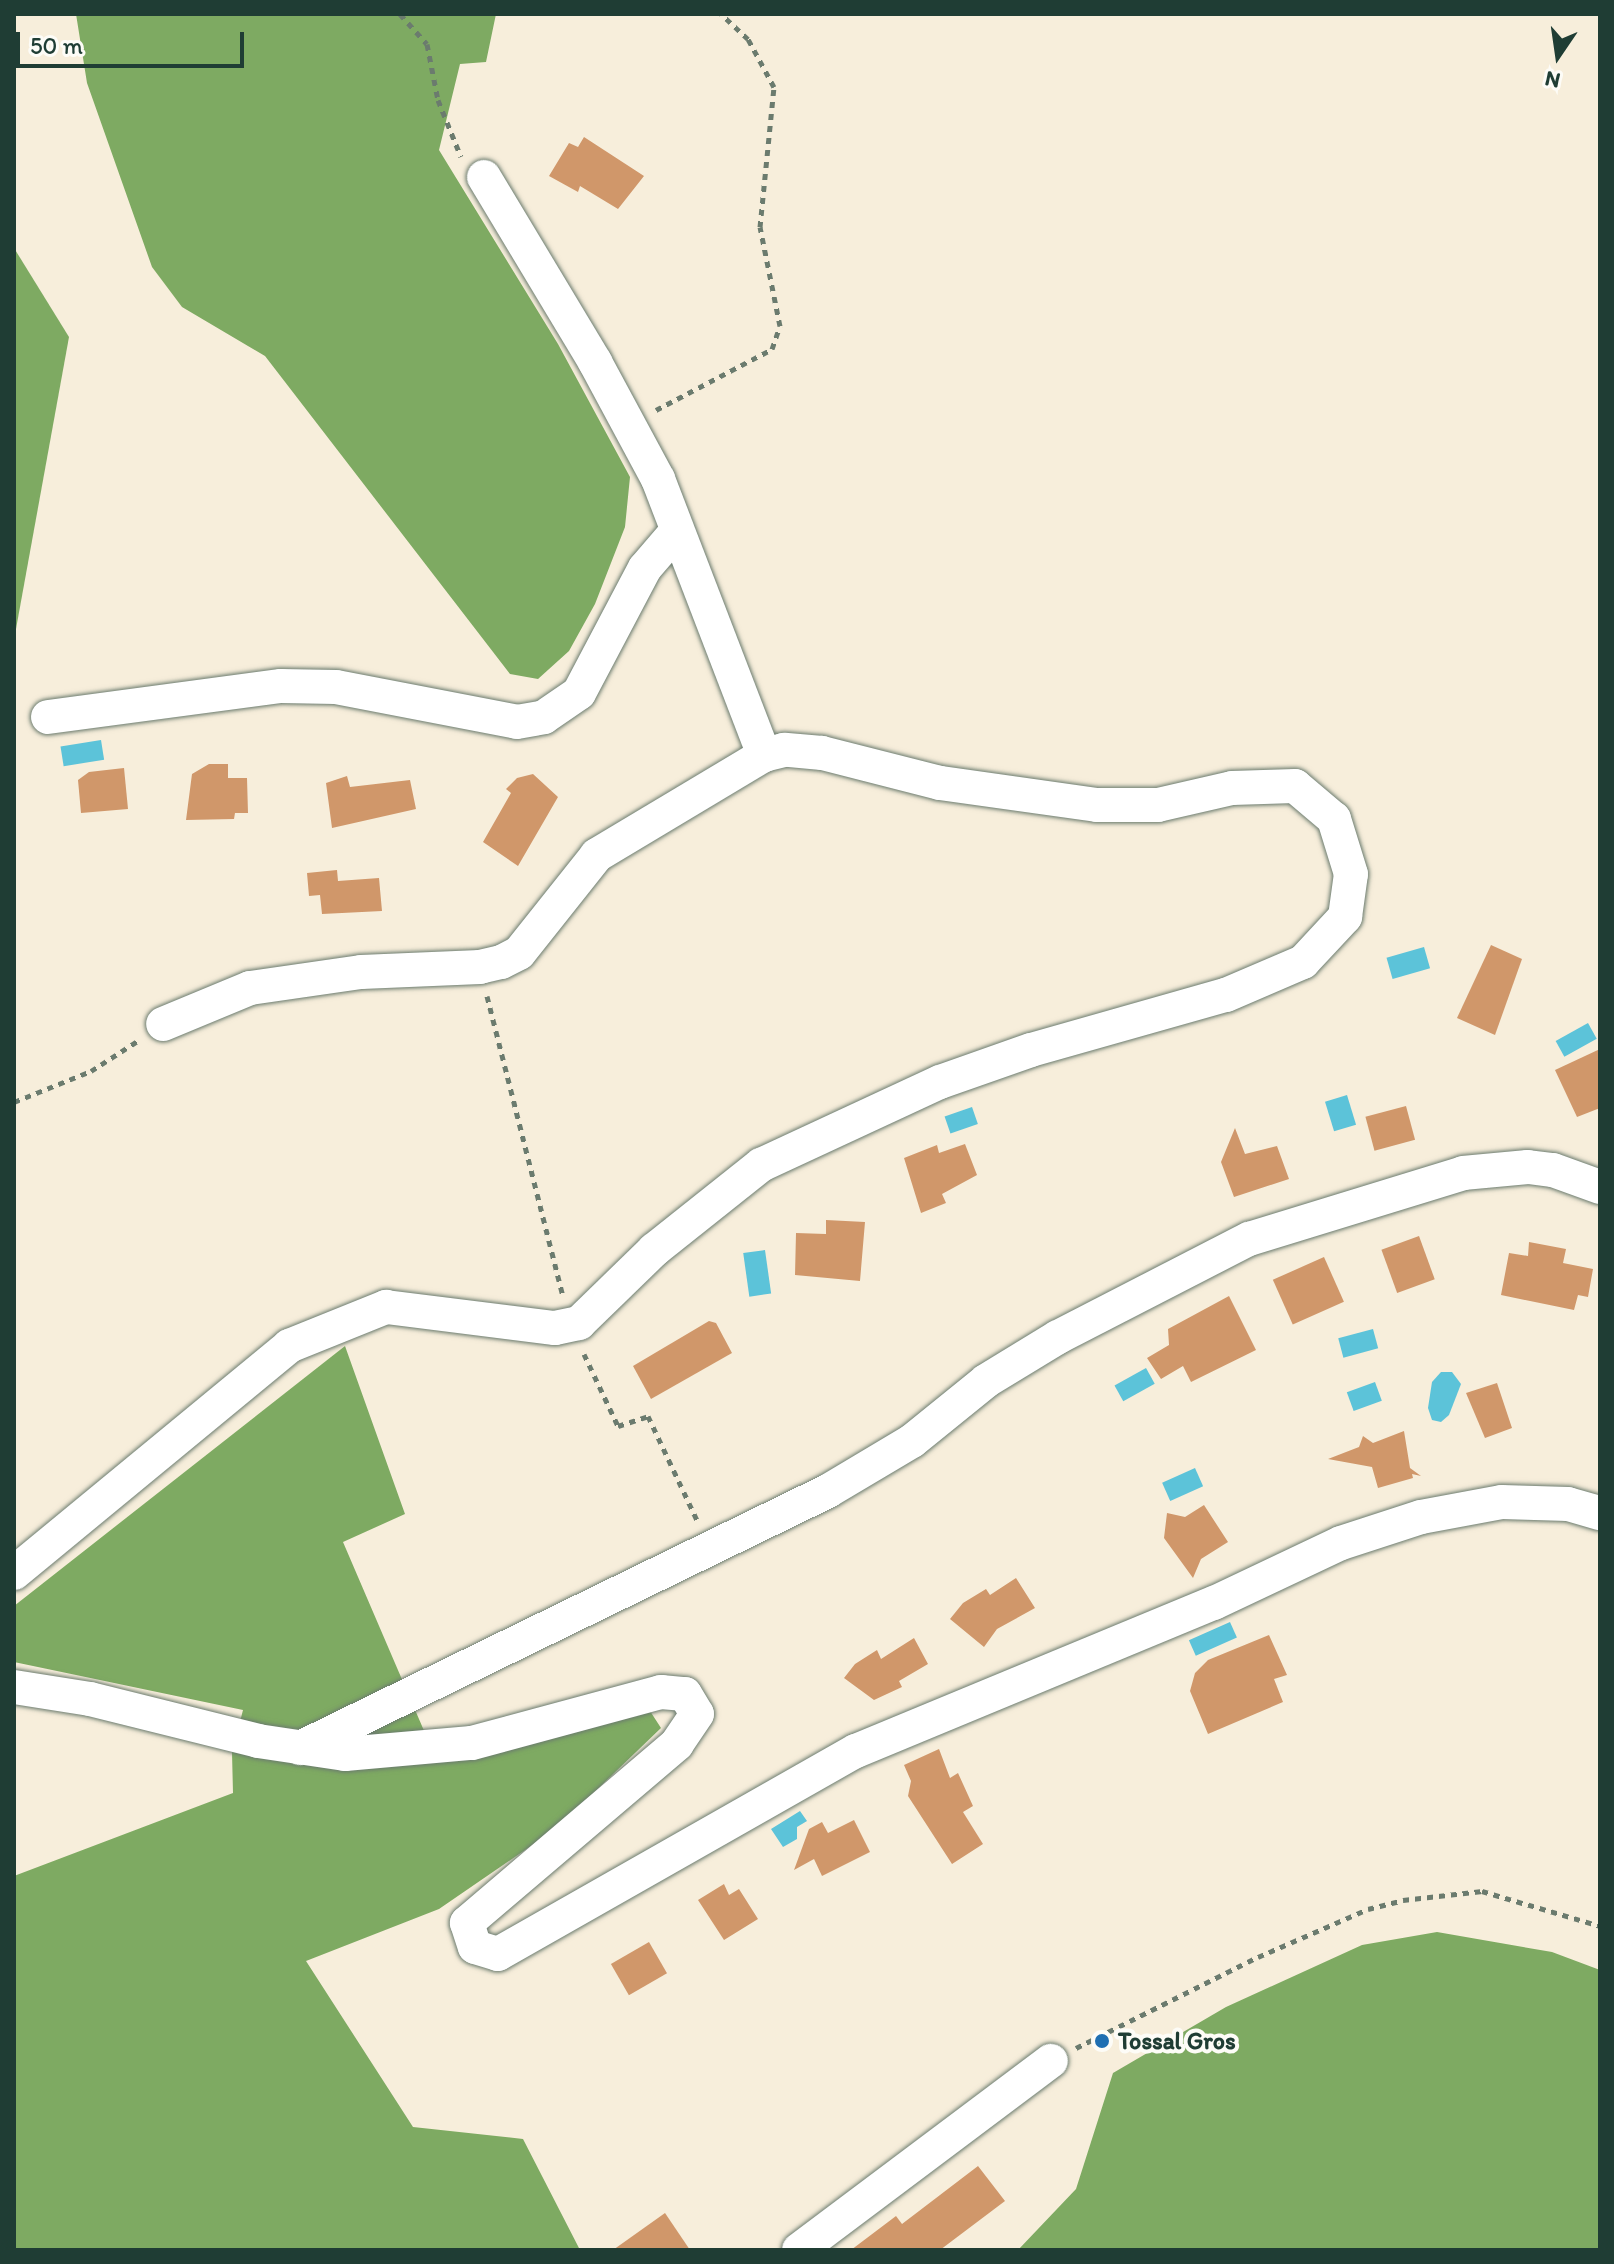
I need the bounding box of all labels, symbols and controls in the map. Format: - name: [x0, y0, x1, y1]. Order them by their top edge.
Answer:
- scale bar: [20, 16, 248, 66]
- north arrow: [1518, 16, 1598, 96]
- text: 50 m: [30, 31, 83, 60]
- text: N: [1542, 65, 1563, 95]
- place label: Tossal Gros: [1118, 2027, 1236, 2055]
- marker: Tossal Gros: [1093, 2032, 1111, 2050]

